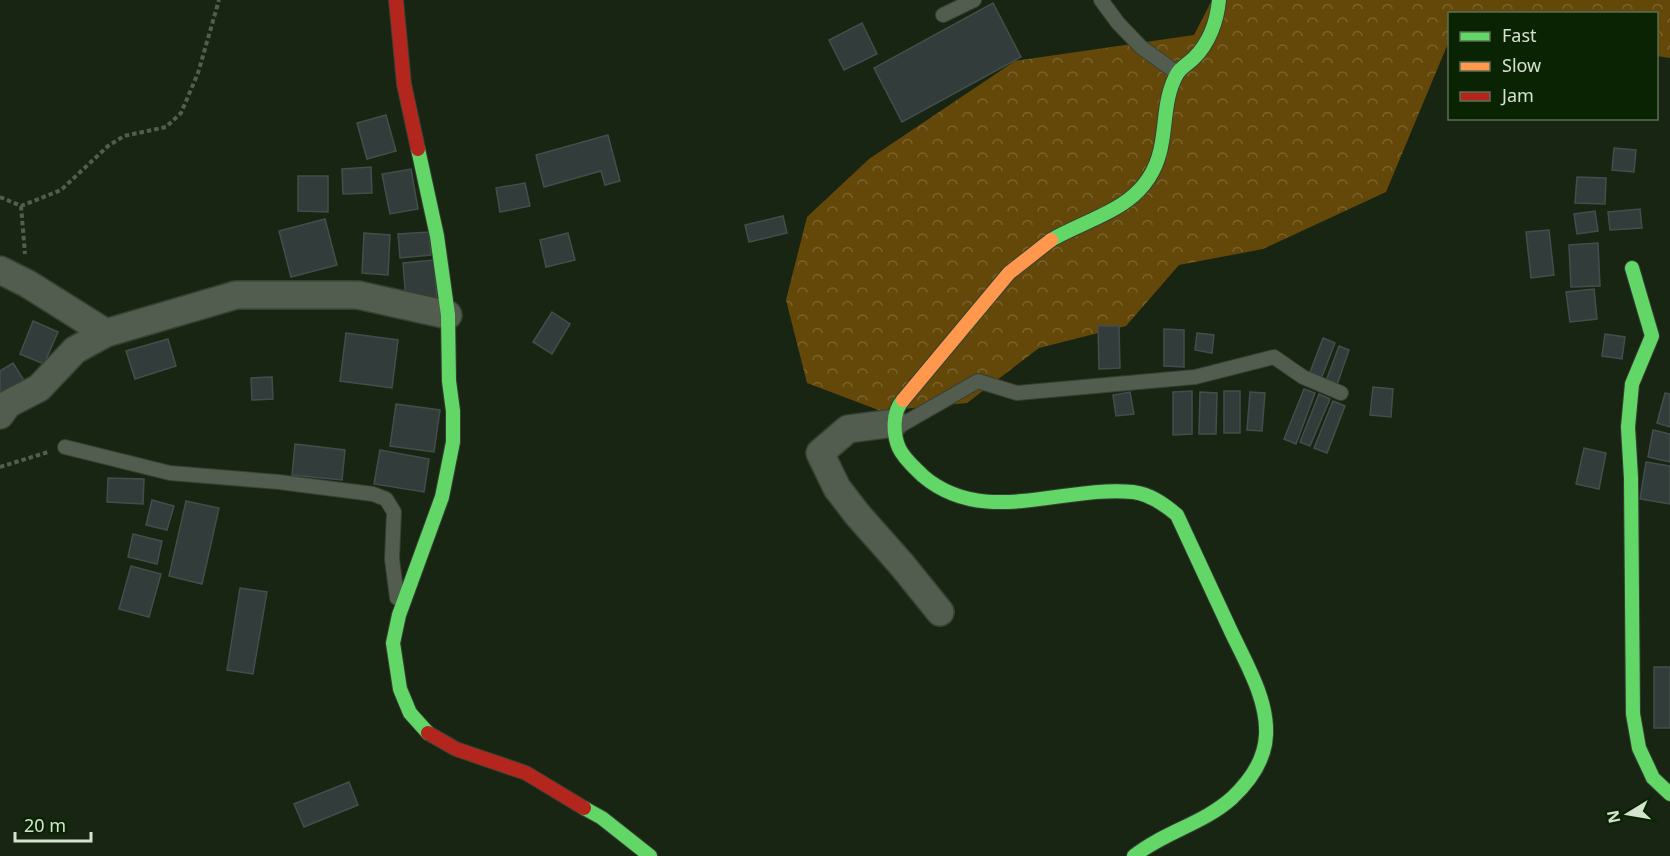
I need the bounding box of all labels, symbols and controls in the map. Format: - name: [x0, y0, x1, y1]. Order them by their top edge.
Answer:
- legend: [1448, 12, 1658, 120]
- text: Fast: [1502, 23, 1537, 47]
- text: Slow: [1502, 53, 1541, 77]
- text: Jam: [1500, 83, 1534, 107]
- north arrow: [1598, 784, 1658, 844]
- scale bar: [15, 805, 92, 843]
- text: N: [1601, 808, 1625, 825]
- text: 20 m: [24, 813, 66, 837]

